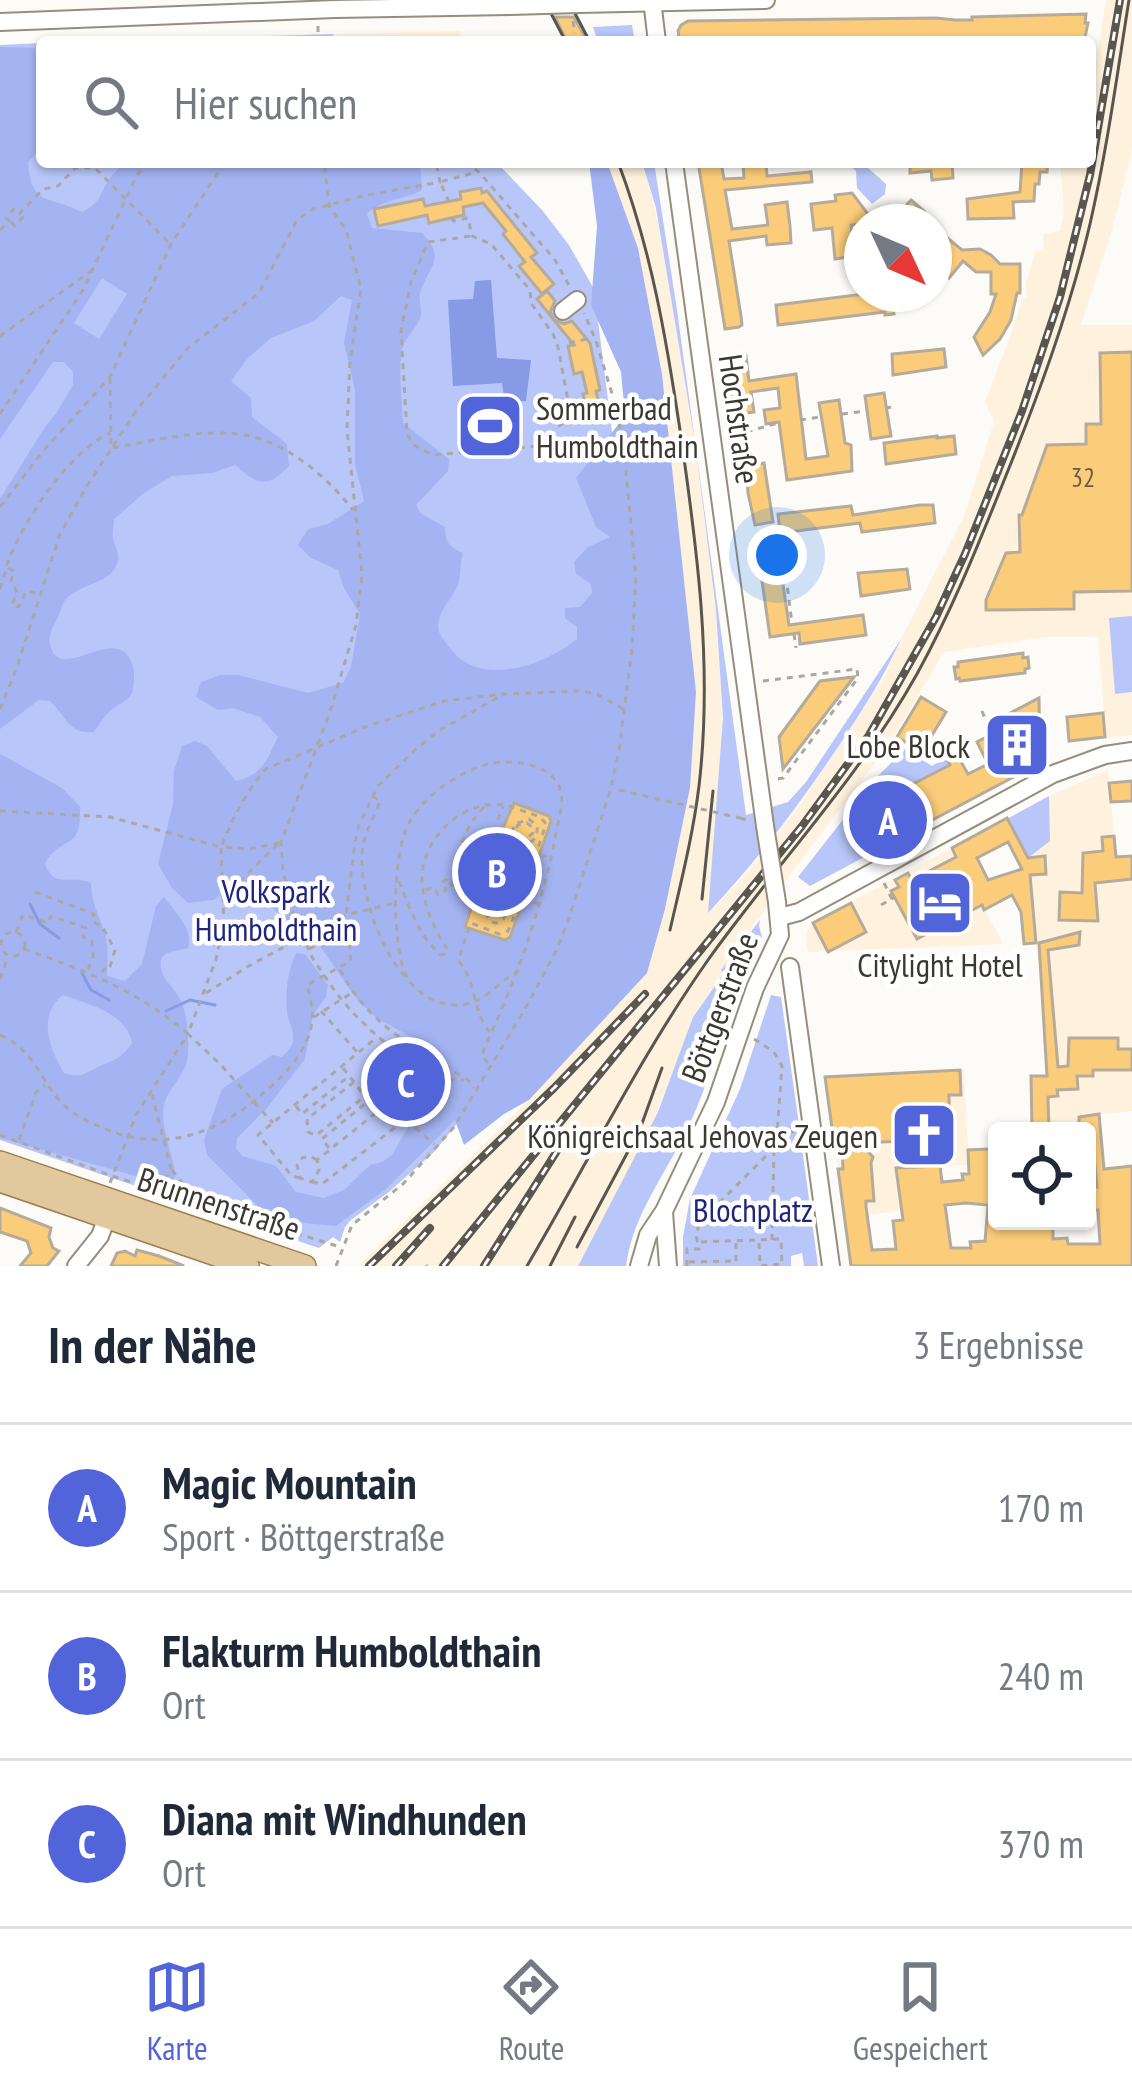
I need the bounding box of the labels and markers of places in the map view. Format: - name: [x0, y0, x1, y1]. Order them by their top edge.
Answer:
- place label: Sommerbad Humboldthain: [536, 386, 699, 467]
- sports icon: Sommerbad Humboldthain: [455, 391, 525, 461]
- building icon: Lobe Block: [982, 710, 1052, 780]
- place label: Lobe Block: [847, 724, 970, 767]
- pin: A: [849, 775, 927, 865]
- pin: B: [458, 827, 536, 917]
- hotel icon: Citylight Hotel: [905, 868, 975, 938]
- place label: Citylight Hotel: [857, 943, 1023, 986]
- pin: C: [367, 1037, 445, 1127]
- church icon: Königreichsaal Jehovas Zeugen: [889, 1100, 959, 1170]
- place label: Königreichsaal Jehovas Zeugen: [527, 1114, 878, 1157]

